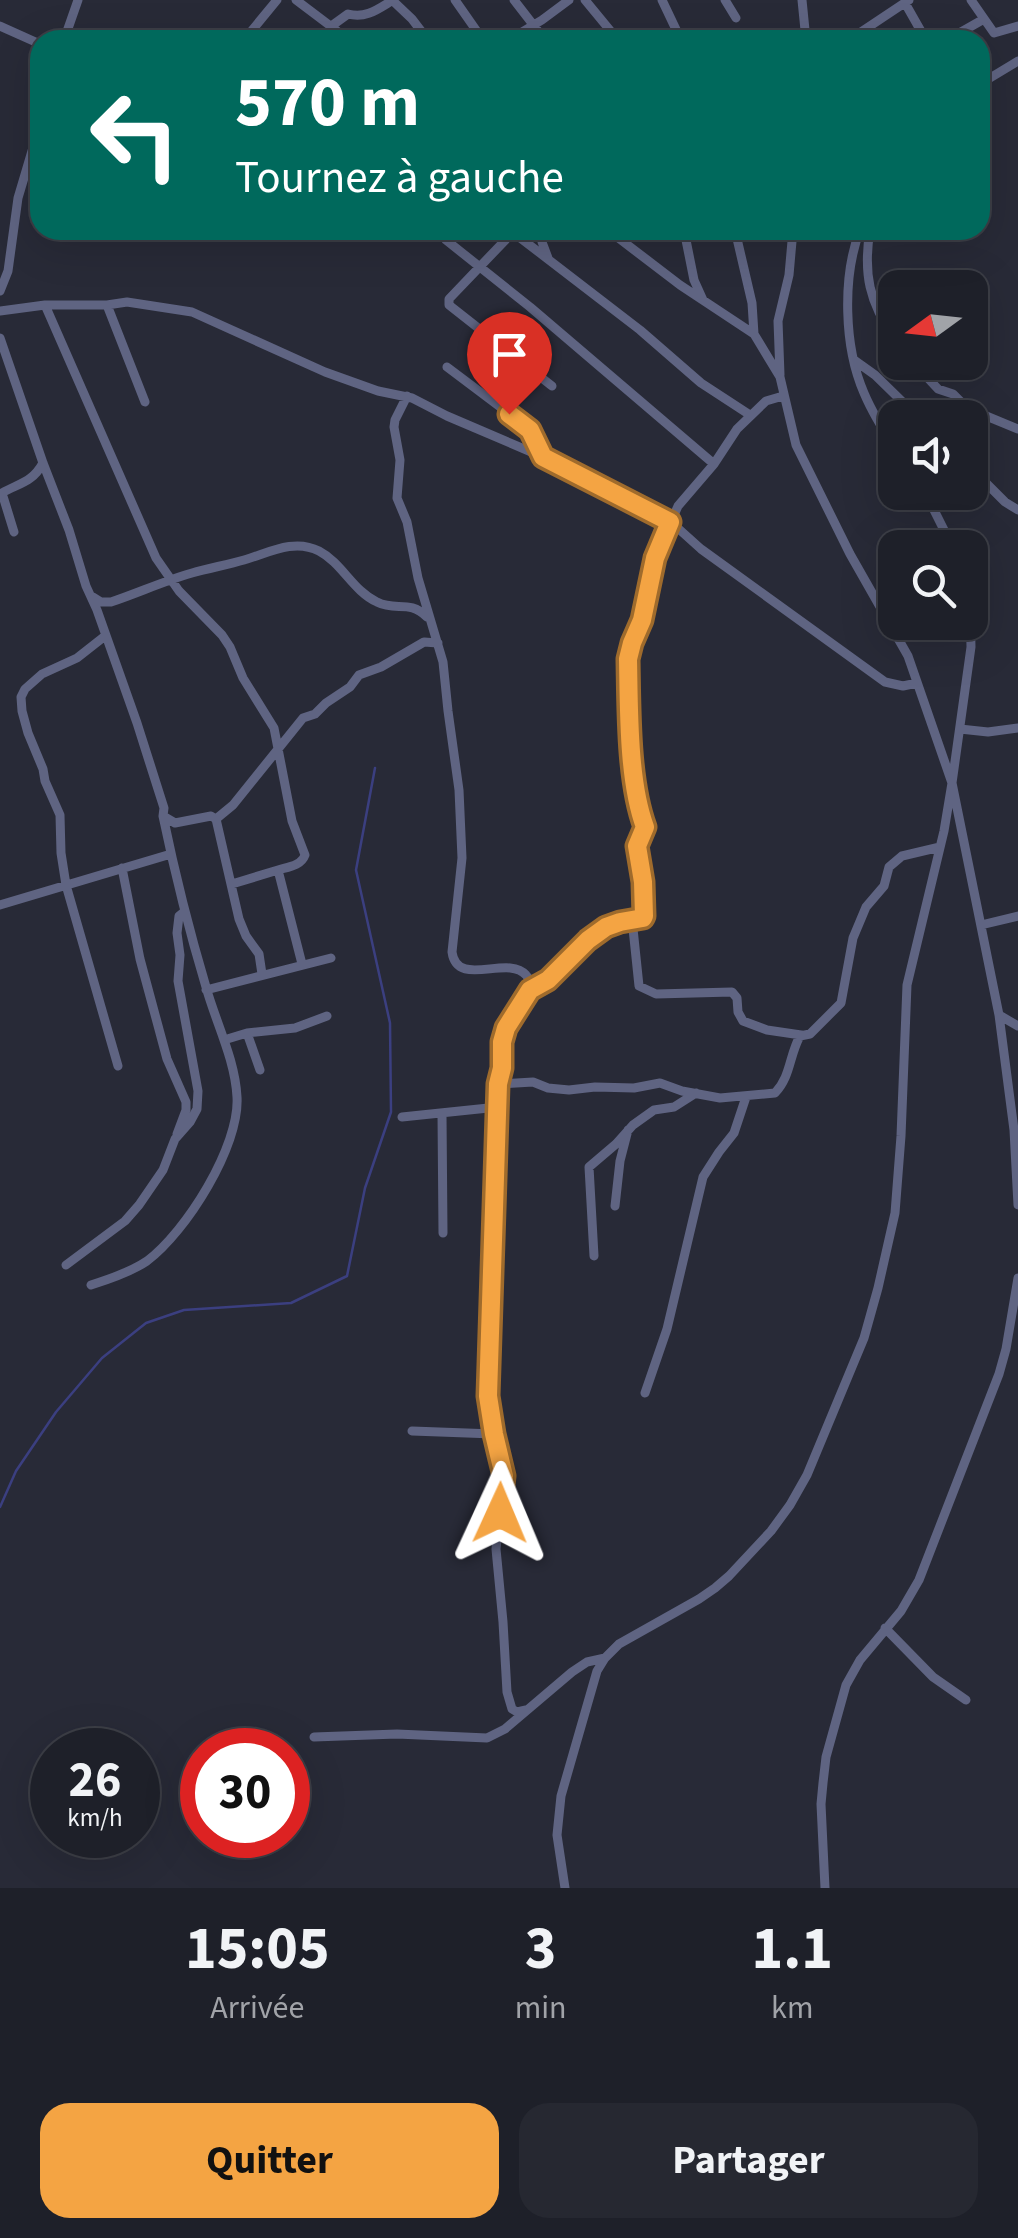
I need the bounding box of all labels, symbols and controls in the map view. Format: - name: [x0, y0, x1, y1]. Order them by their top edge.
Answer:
- text: 570 m: [235, 53, 420, 153]
- icon: left: [70, 70, 200, 200]
- text: Tournez à gauche: [235, 146, 564, 210]
- north arrow: [878, 270, 988, 380]
- map controls: [878, 270, 988, 640]
- pin: [467, 312, 552, 415]
- icon: arrive: [482, 327, 537, 382]
- button: sound: [878, 400, 988, 510]
- button: search: [878, 530, 988, 640]
- position arrow: [448, 1461, 552, 1565]
- speed limit sign: 30: [180, 1728, 310, 1858]
- text: 26: [69, 1745, 121, 1816]
- text: km/h: [67, 1800, 123, 1836]
- text: 15:05: [185, 1907, 330, 1992]
- text: 3: [525, 1907, 557, 1992]
- text: 1.1: [752, 1907, 833, 1992]
- text: Arrivée: [210, 1985, 304, 2031]
- text: min: [515, 1985, 567, 2031]
- text: km: [771, 1985, 813, 2031]
- button: Quitter: [40, 2103, 499, 2218]
- button: Partager: [519, 2103, 978, 2218]

